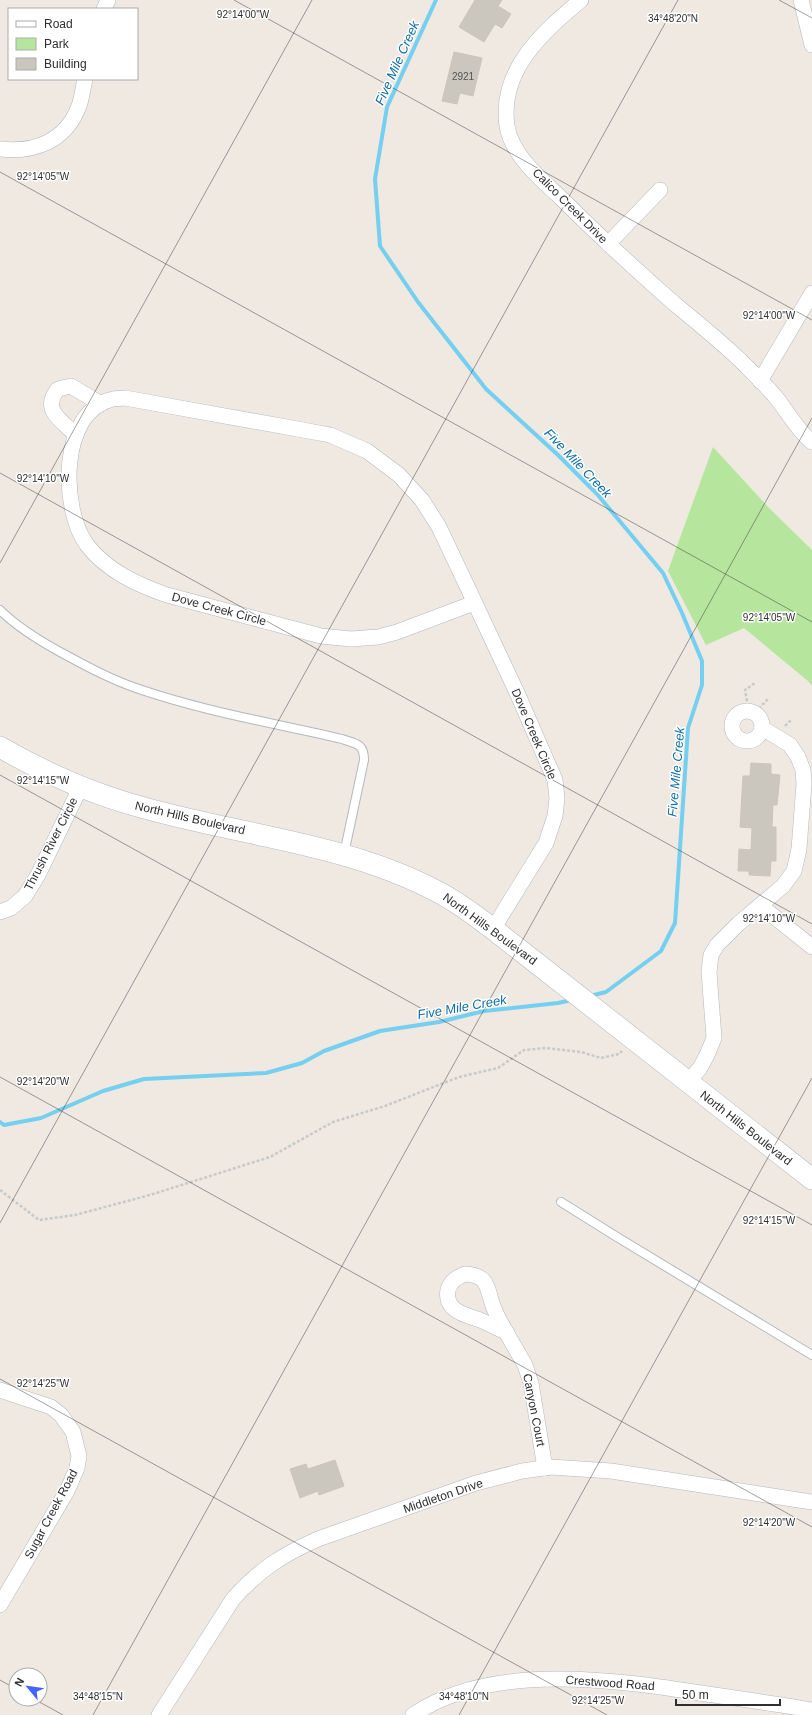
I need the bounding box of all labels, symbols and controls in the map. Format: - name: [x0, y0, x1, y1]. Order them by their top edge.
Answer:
- legend: [8, 8, 138, 80]
- text: 92°14'00"W: [217, 9, 270, 20]
- text: 34°48'20"N: [648, 13, 698, 24]
- text: Road: [44, 17, 73, 31]
- water label: Five Mile Creek: [372, 17, 423, 107]
- text: Park: [44, 37, 70, 51]
- text: Building: [44, 57, 87, 71]
- house number: 2921: [452, 71, 475, 82]
- street label: Calico Creek Drive: [530, 166, 611, 247]
- text: 92°14'05"W: [17, 171, 70, 182]
- text: 92°14'00"W: [743, 310, 796, 321]
- water label: Five Mile Creek: [541, 425, 616, 502]
- text: 92°14'10"W: [17, 473, 70, 484]
- street label: Dove Creek Circle: [170, 590, 268, 628]
- text: 92°14'05"W: [743, 612, 796, 623]
- street label: Dove Creek Circle: [509, 686, 560, 782]
- water label: Five Mile Creek: [665, 725, 688, 818]
- text: 92°14'15"W: [17, 775, 70, 786]
- street label: Thrush River Circle: [21, 795, 81, 893]
- street label: North Hills Boulevard: [134, 799, 246, 837]
- street label: North Hills Boulevard: [440, 890, 540, 968]
- text: 92°14'10"W: [743, 913, 796, 924]
- water label: Five Mile Creek: [416, 992, 509, 1022]
- text: 92°14'20"W: [17, 1076, 70, 1087]
- street label: North Hills Boulevard: [697, 1088, 795, 1168]
- text: 92°14'15"W: [743, 1215, 796, 1226]
- street label: Canyon Court: [520, 1372, 548, 1448]
- text: 92°14'25"W: [17, 1378, 70, 1389]
- street label: Sugar Creek Road: [21, 1467, 81, 1561]
- street label: Middleton Drive: [401, 1476, 485, 1516]
- text: 92°14'20"W: [743, 1517, 796, 1528]
- north arrow: [8, 1667, 48, 1707]
- street label: Crestwood Road: [565, 1673, 655, 1693]
- text: N: [12, 1676, 26, 1689]
- scale bar: [676, 1681, 780, 1707]
- text: 50 m: [682, 1688, 709, 1702]
- text: 34°48'15"N: [73, 1691, 123, 1702]
- text: 34°48'10"N: [439, 1691, 489, 1702]
- text: 92°14'25"W: [572, 1695, 625, 1706]

